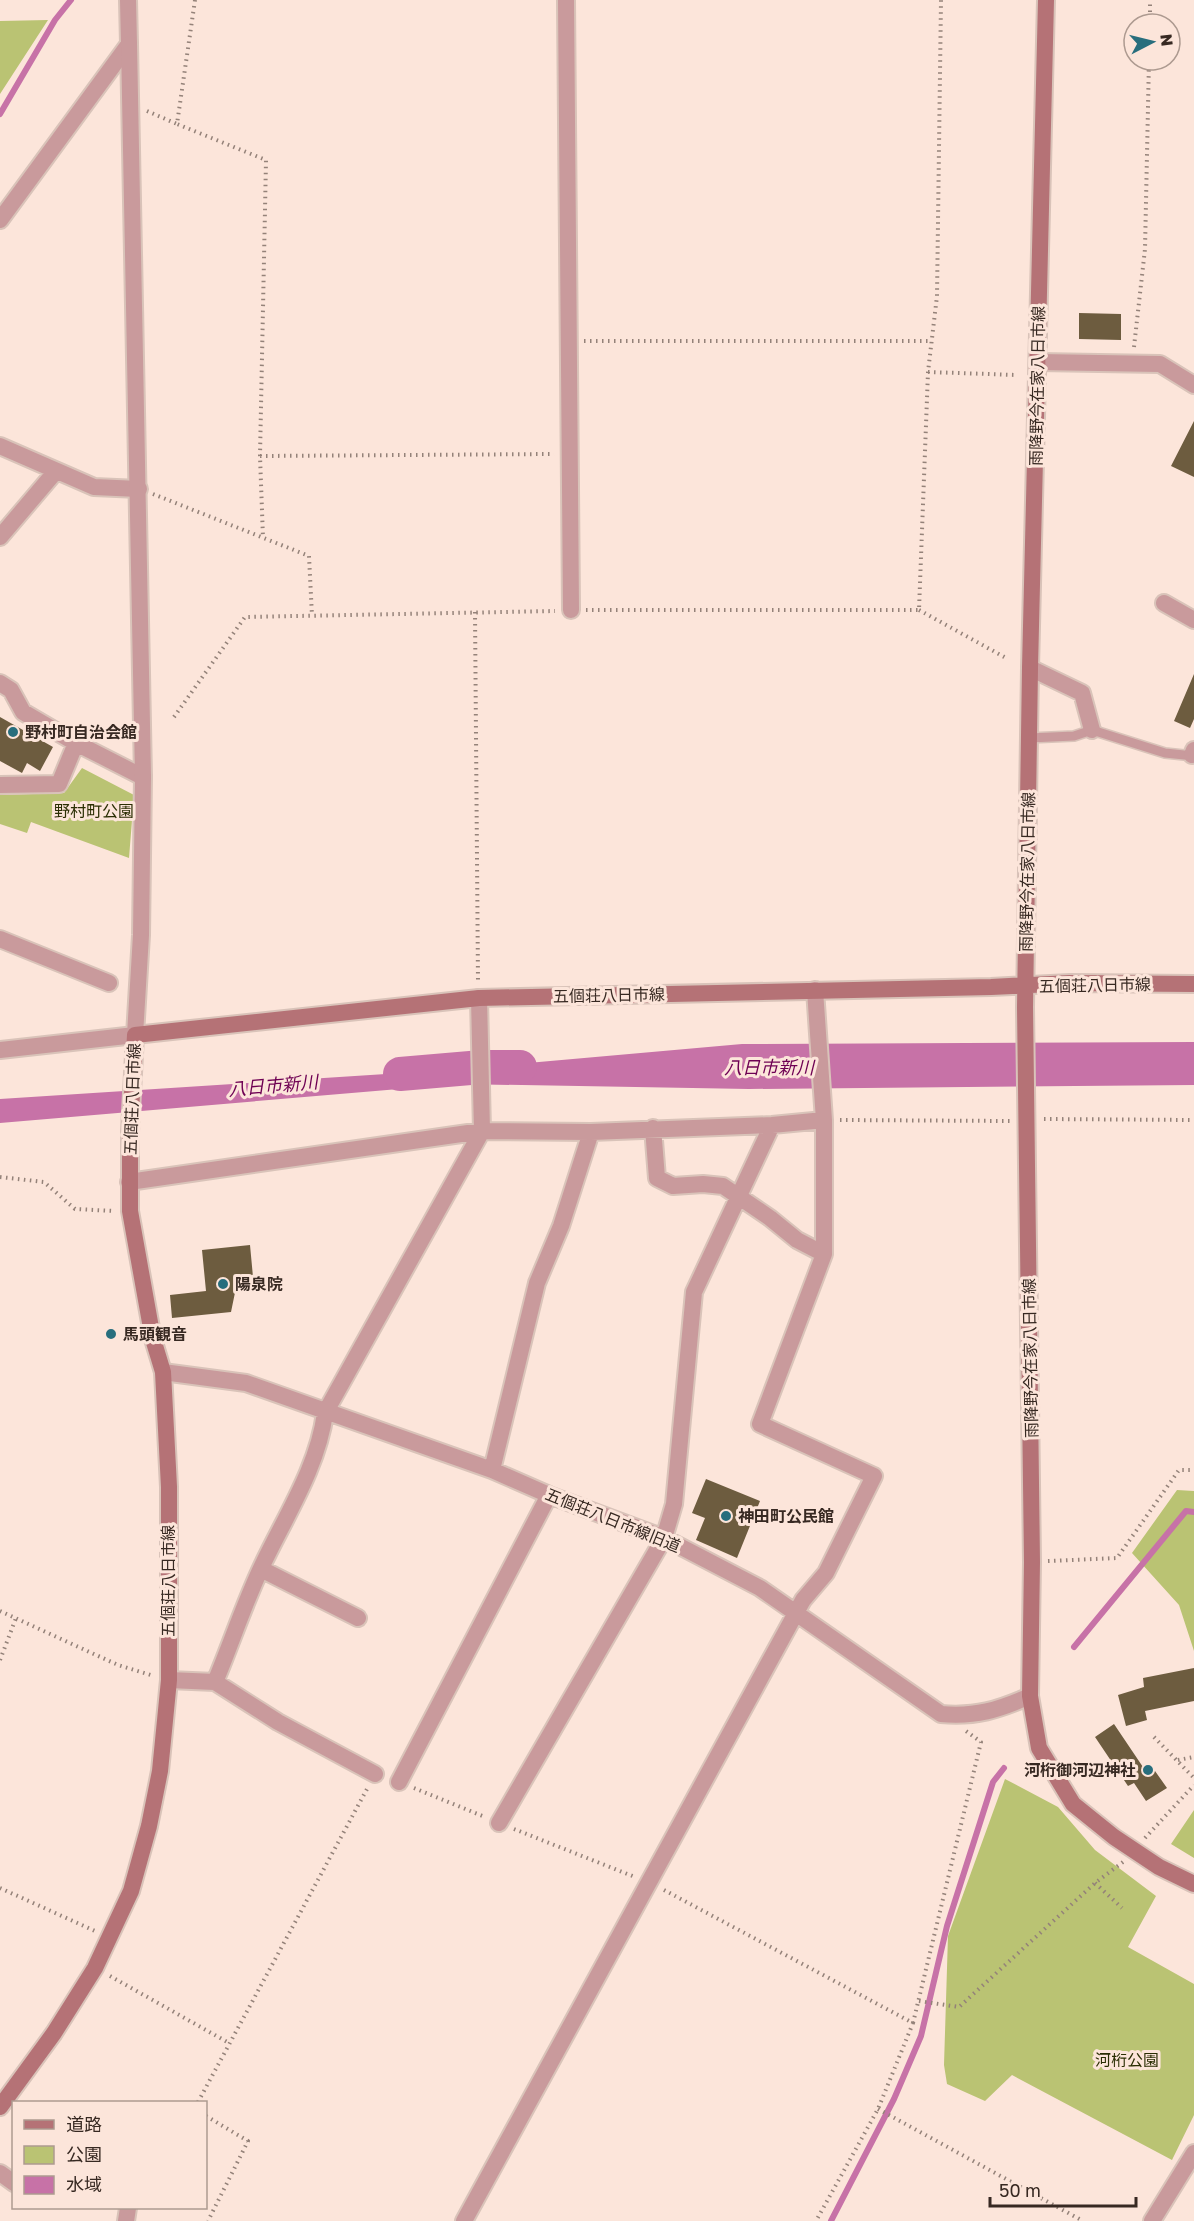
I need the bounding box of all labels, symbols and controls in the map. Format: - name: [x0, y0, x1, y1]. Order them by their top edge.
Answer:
- north arrow: [1122, 12, 1182, 72]
- text: N: [1156, 33, 1178, 47]
- street label: 雨降野今在家八日市線: [1026, 306, 1048, 466]
- place label: 野村町自治会館: [25, 722, 137, 742]
- marker: 野村町自治会館: [6, 725, 20, 739]
- street label: 雨降野今在家八日市線: [1016, 792, 1038, 952]
- park label: 野村町公園: [54, 801, 134, 821]
- street label: 五個荘八日市線: [1039, 974, 1151, 996]
- street label: 五個荘八日市線: [553, 984, 665, 1006]
- street label: 五個荘八日市線: [120, 1043, 144, 1155]
- water label: 八日市新川: [724, 1056, 816, 1078]
- water label: 八日市新川: [227, 1070, 321, 1100]
- place label: 陽泉院: [235, 1274, 283, 1294]
- marker: 陽泉院: [216, 1277, 230, 1291]
- street label: 雨降野今在家八日市線: [1019, 1278, 1041, 1438]
- place label: 馬頭観音: [123, 1324, 187, 1344]
- marker: 馬頭観音: [104, 1327, 118, 1341]
- street label: 五個荘八日市線旧道: [542, 1484, 684, 1556]
- place label: 神田町公民館: [738, 1506, 834, 1526]
- marker: 神田町公民館: [719, 1509, 733, 1523]
- street label: 五個荘八日市線: [158, 1525, 178, 1637]
- place label: 河桁御河辺神社: [1024, 1760, 1136, 1780]
- marker: 河桁御河辺神社: [1141, 1763, 1155, 1777]
- park label: 河桁公園: [1095, 2050, 1159, 2070]
- legend: [12, 2101, 207, 2209]
- text: 道路: [66, 2113, 102, 2135]
- text: 公園: [66, 2143, 102, 2165]
- scale bar: [990, 2170, 1136, 2208]
- text: 水域: [66, 2173, 102, 2195]
- text: 50 m: [999, 2179, 1041, 2201]

